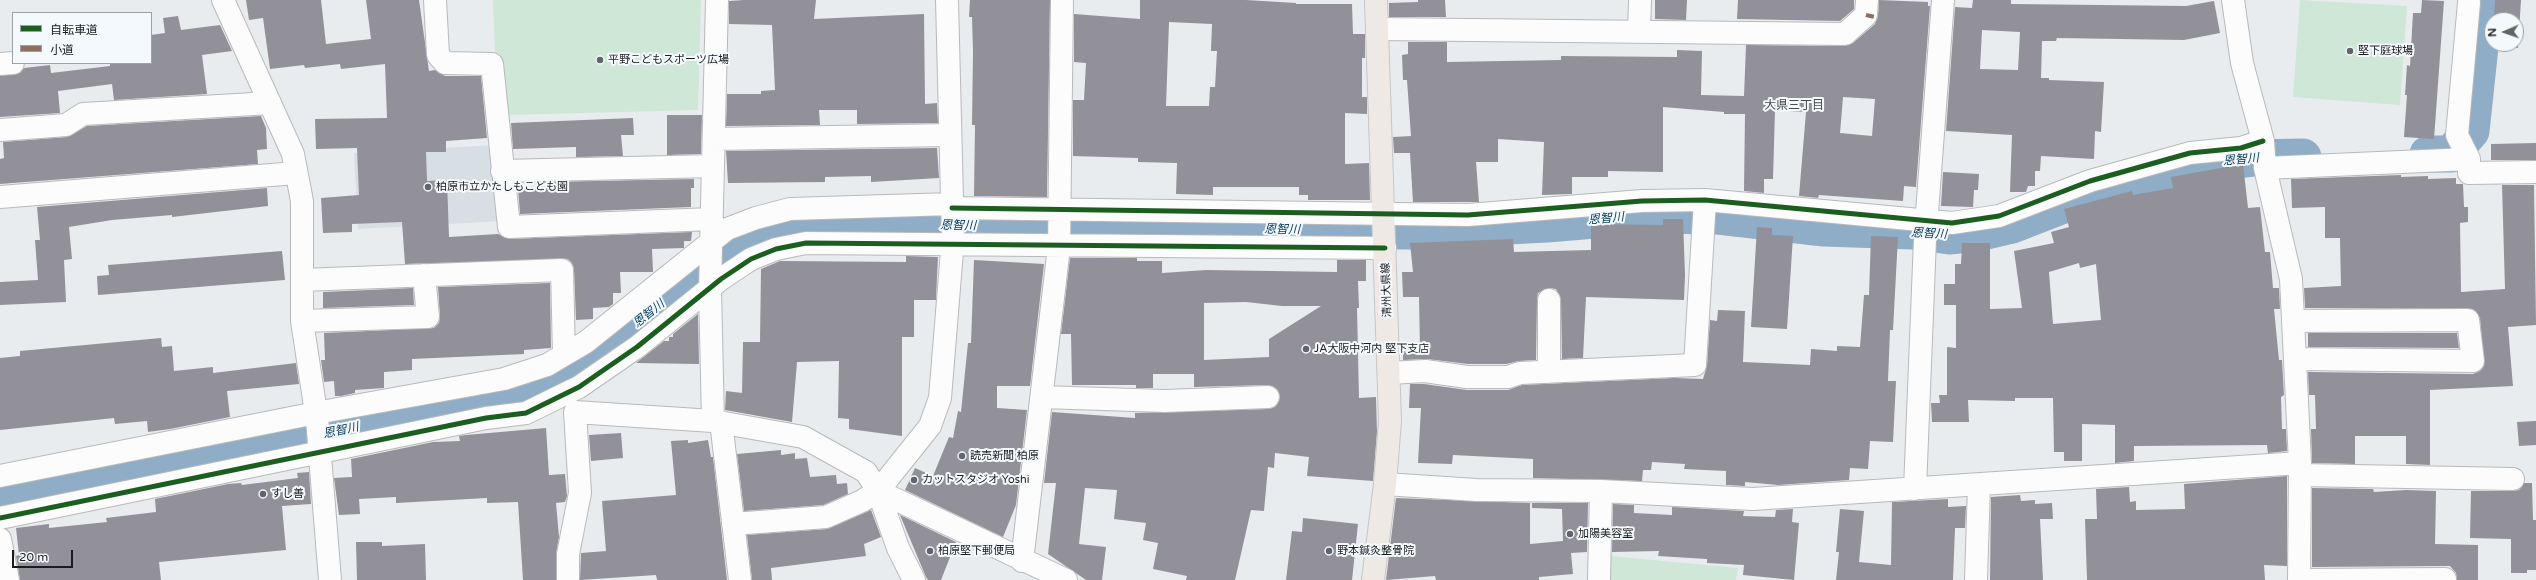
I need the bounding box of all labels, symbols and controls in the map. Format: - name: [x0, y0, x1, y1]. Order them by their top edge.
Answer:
- legend: [12, 12, 152, 64]
- north arrow: [2484, 12, 2524, 52]
- text: 自転車道: [50, 23, 98, 37]
- text: N: [2486, 28, 2499, 37]
- text: 小道: [50, 43, 74, 57]
- place label: 堅下庭球場: [2358, 44, 2413, 58]
- marker: 堅下庭球場: [2345, 46, 2355, 56]
- place label: 平野こどもスポーツ広場: [608, 53, 729, 67]
- marker: 平野こどもスポーツ広場: [595, 55, 605, 65]
- district label: 大県三丁目: [1764, 99, 1824, 113]
- water label: 恩智川: [2222, 151, 2260, 169]
- place label: 柏原市立かたしもこども園: [436, 180, 568, 194]
- marker: 柏原市立かたしもこども園: [423, 182, 433, 192]
- water label: 恩智川: [1587, 210, 1625, 228]
- water label: 恩智川: [940, 218, 976, 234]
- water label: 恩智川: [1264, 222, 1300, 238]
- water label: 恩智川: [1911, 226, 1947, 242]
- street label: 清州大県線: [1379, 262, 1395, 318]
- water label: 恩智川: [630, 297, 668, 331]
- place label: JA大阪中河内 堅下支店: [1314, 342, 1429, 356]
- marker: JA大阪中河内 堅下支店: [1301, 344, 1311, 354]
- water label: 恩智川: [322, 420, 360, 442]
- place label: 読売新聞 柏原: [970, 449, 1039, 463]
- marker: 読売新聞 柏原: [957, 451, 967, 461]
- place label: カットスタジオ Yoshi: [922, 473, 1029, 487]
- marker: カットスタジオ Yoshi: [909, 475, 919, 485]
- place label: すし善: [271, 487, 304, 501]
- marker: すし善: [258, 489, 268, 499]
- place label: 加陽美容室: [1578, 527, 1633, 541]
- marker: 加陽美容室: [1565, 529, 1575, 539]
- scale bar: [14, 542, 75, 568]
- place label: 柏原堅下郵便局: [938, 544, 1015, 558]
- place label: 野本鍼灸整骨院: [1337, 544, 1414, 558]
- marker: 柏原堅下郵便局: [925, 546, 935, 556]
- marker: 野本鍼灸整骨院: [1324, 546, 1334, 556]
- text: 20 m: [19, 550, 48, 564]

